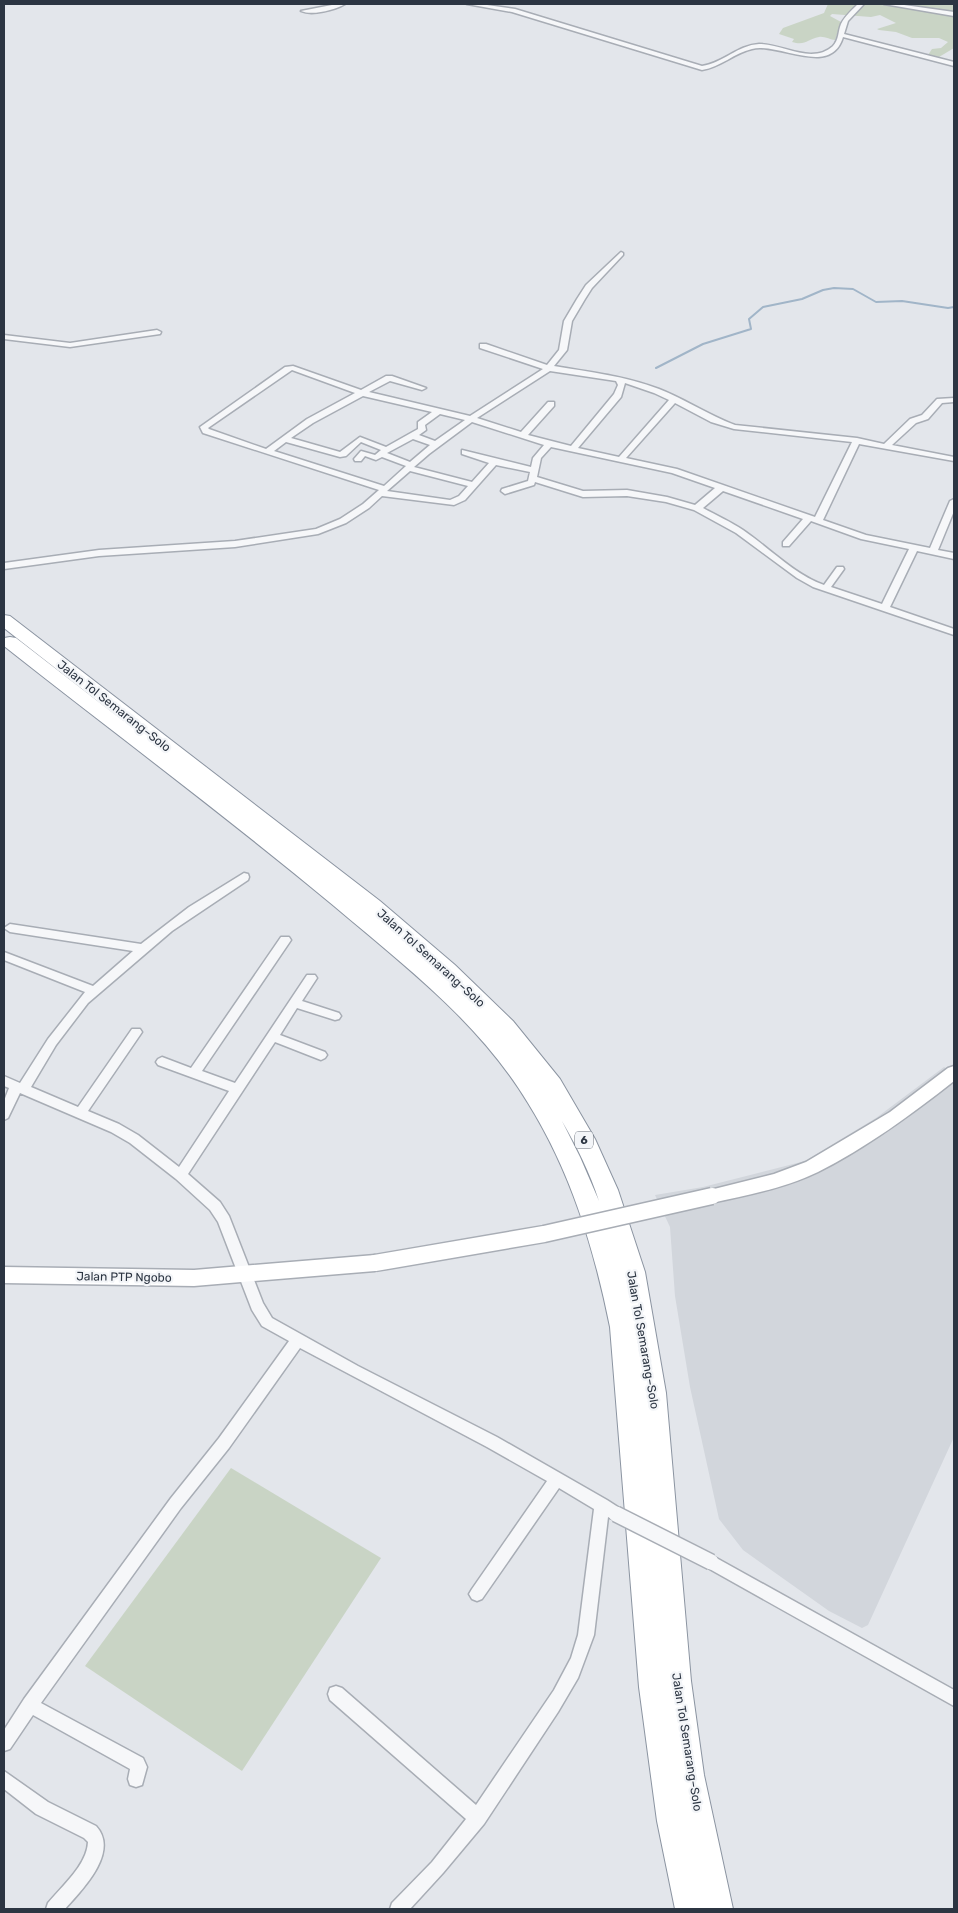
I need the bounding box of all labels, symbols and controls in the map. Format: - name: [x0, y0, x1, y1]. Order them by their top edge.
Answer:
- street label: Jalan Tol Semarang–Solo: [55, 657, 174, 755]
- street label: Jalan Tol Semarang–Solo: [374, 906, 488, 1010]
- road number: 6: [575, 1132, 593, 1148]
- street label: Jalan PTP Ngobo: [76, 1269, 172, 1285]
- street label: Jalan Tol Semarang–Solo: [624, 1270, 662, 1410]
- street label: Jalan Tol Semarang–Solo: [669, 1672, 705, 1812]

